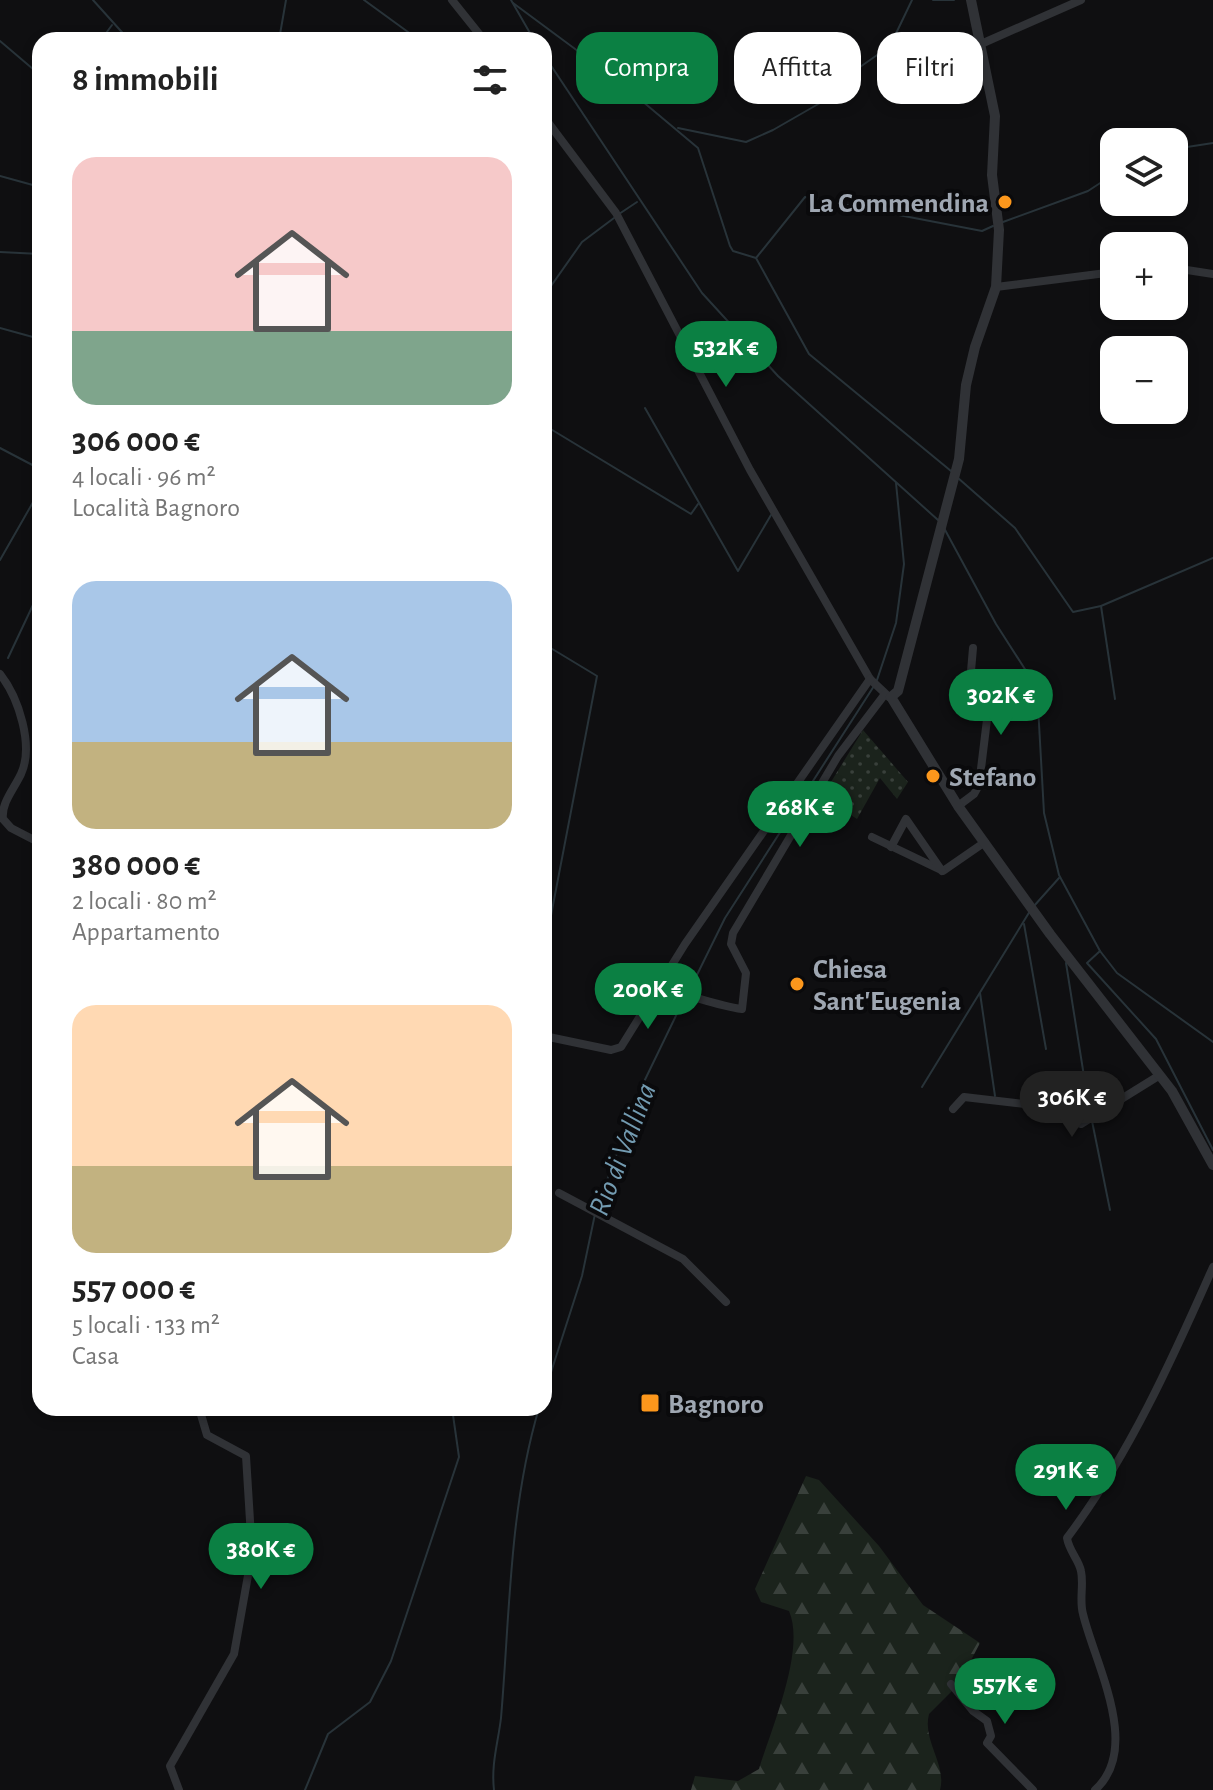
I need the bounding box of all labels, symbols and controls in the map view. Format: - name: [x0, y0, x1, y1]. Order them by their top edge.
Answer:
- chip: Compra: [576, 32, 718, 104]
- chip: Affitta: [734, 32, 861, 104]
- chip: Filtri: [877, 32, 983, 104]
- icon: filters: [468, 58, 512, 102]
- text: 8 immobili: [72, 63, 219, 97]
- map controls: [1100, 128, 1188, 424]
- button: layers: [1100, 128, 1188, 216]
- place label: La Commendina: [808, 190, 989, 218]
- marker: La Commendina: [996, 193, 1014, 211]
- icon: home: [220, 209, 364, 353]
- button: +: [1100, 232, 1188, 320]
- pin: 532K €: [661, 321, 791, 389]
- text: 532K €: [693, 334, 759, 360]
- button: −: [1100, 336, 1188, 424]
- text: 306 000 €: [72, 424, 200, 458]
- text: 4 locali · 96 m²: [72, 464, 216, 490]
- text: Località Bagnoro: [72, 495, 240, 521]
- icon: home: [220, 633, 364, 777]
- pin: 302K €: [936, 669, 1066, 737]
- text: 302K €: [967, 682, 1035, 708]
- place label: Stefano: [949, 764, 1036, 792]
- marker: Stefano: [924, 767, 942, 785]
- pin: 268K €: [735, 781, 865, 849]
- text: 268K €: [766, 794, 834, 820]
- text: 380 000 €: [72, 848, 200, 882]
- text: 2 locali · 80 m²: [72, 888, 217, 914]
- text: Appartamento: [72, 919, 220, 945]
- place label: Chiesa Sant'Eugenia: [813, 956, 961, 1016]
- pin: 200K €: [583, 963, 713, 1031]
- marker: Chiesa Sant'Eugenia: [788, 975, 806, 993]
- text: 200K €: [613, 976, 683, 1002]
- icon: home: [220, 1057, 364, 1201]
- pin: 306K €: [1007, 1071, 1137, 1139]
- water label: Rio di Vallina: [584, 1079, 662, 1220]
- text: 306K €: [1038, 1084, 1106, 1110]
- text: 557 000 €: [72, 1272, 195, 1306]
- text: 5 locali · 133 m²: [72, 1312, 220, 1338]
- text: Casa: [72, 1343, 119, 1369]
- place label: Bagnoro: [668, 1391, 764, 1419]
- marker: Bagnoro: [639, 1392, 661, 1414]
- pin: 291K €: [1001, 1444, 1131, 1512]
- text: 291K €: [1033, 1457, 1099, 1483]
- pin: 380K €: [196, 1523, 326, 1591]
- text: 380K €: [227, 1536, 295, 1562]
- pin: 557K €: [940, 1658, 1070, 1726]
- text: 557K €: [973, 1671, 1037, 1697]

